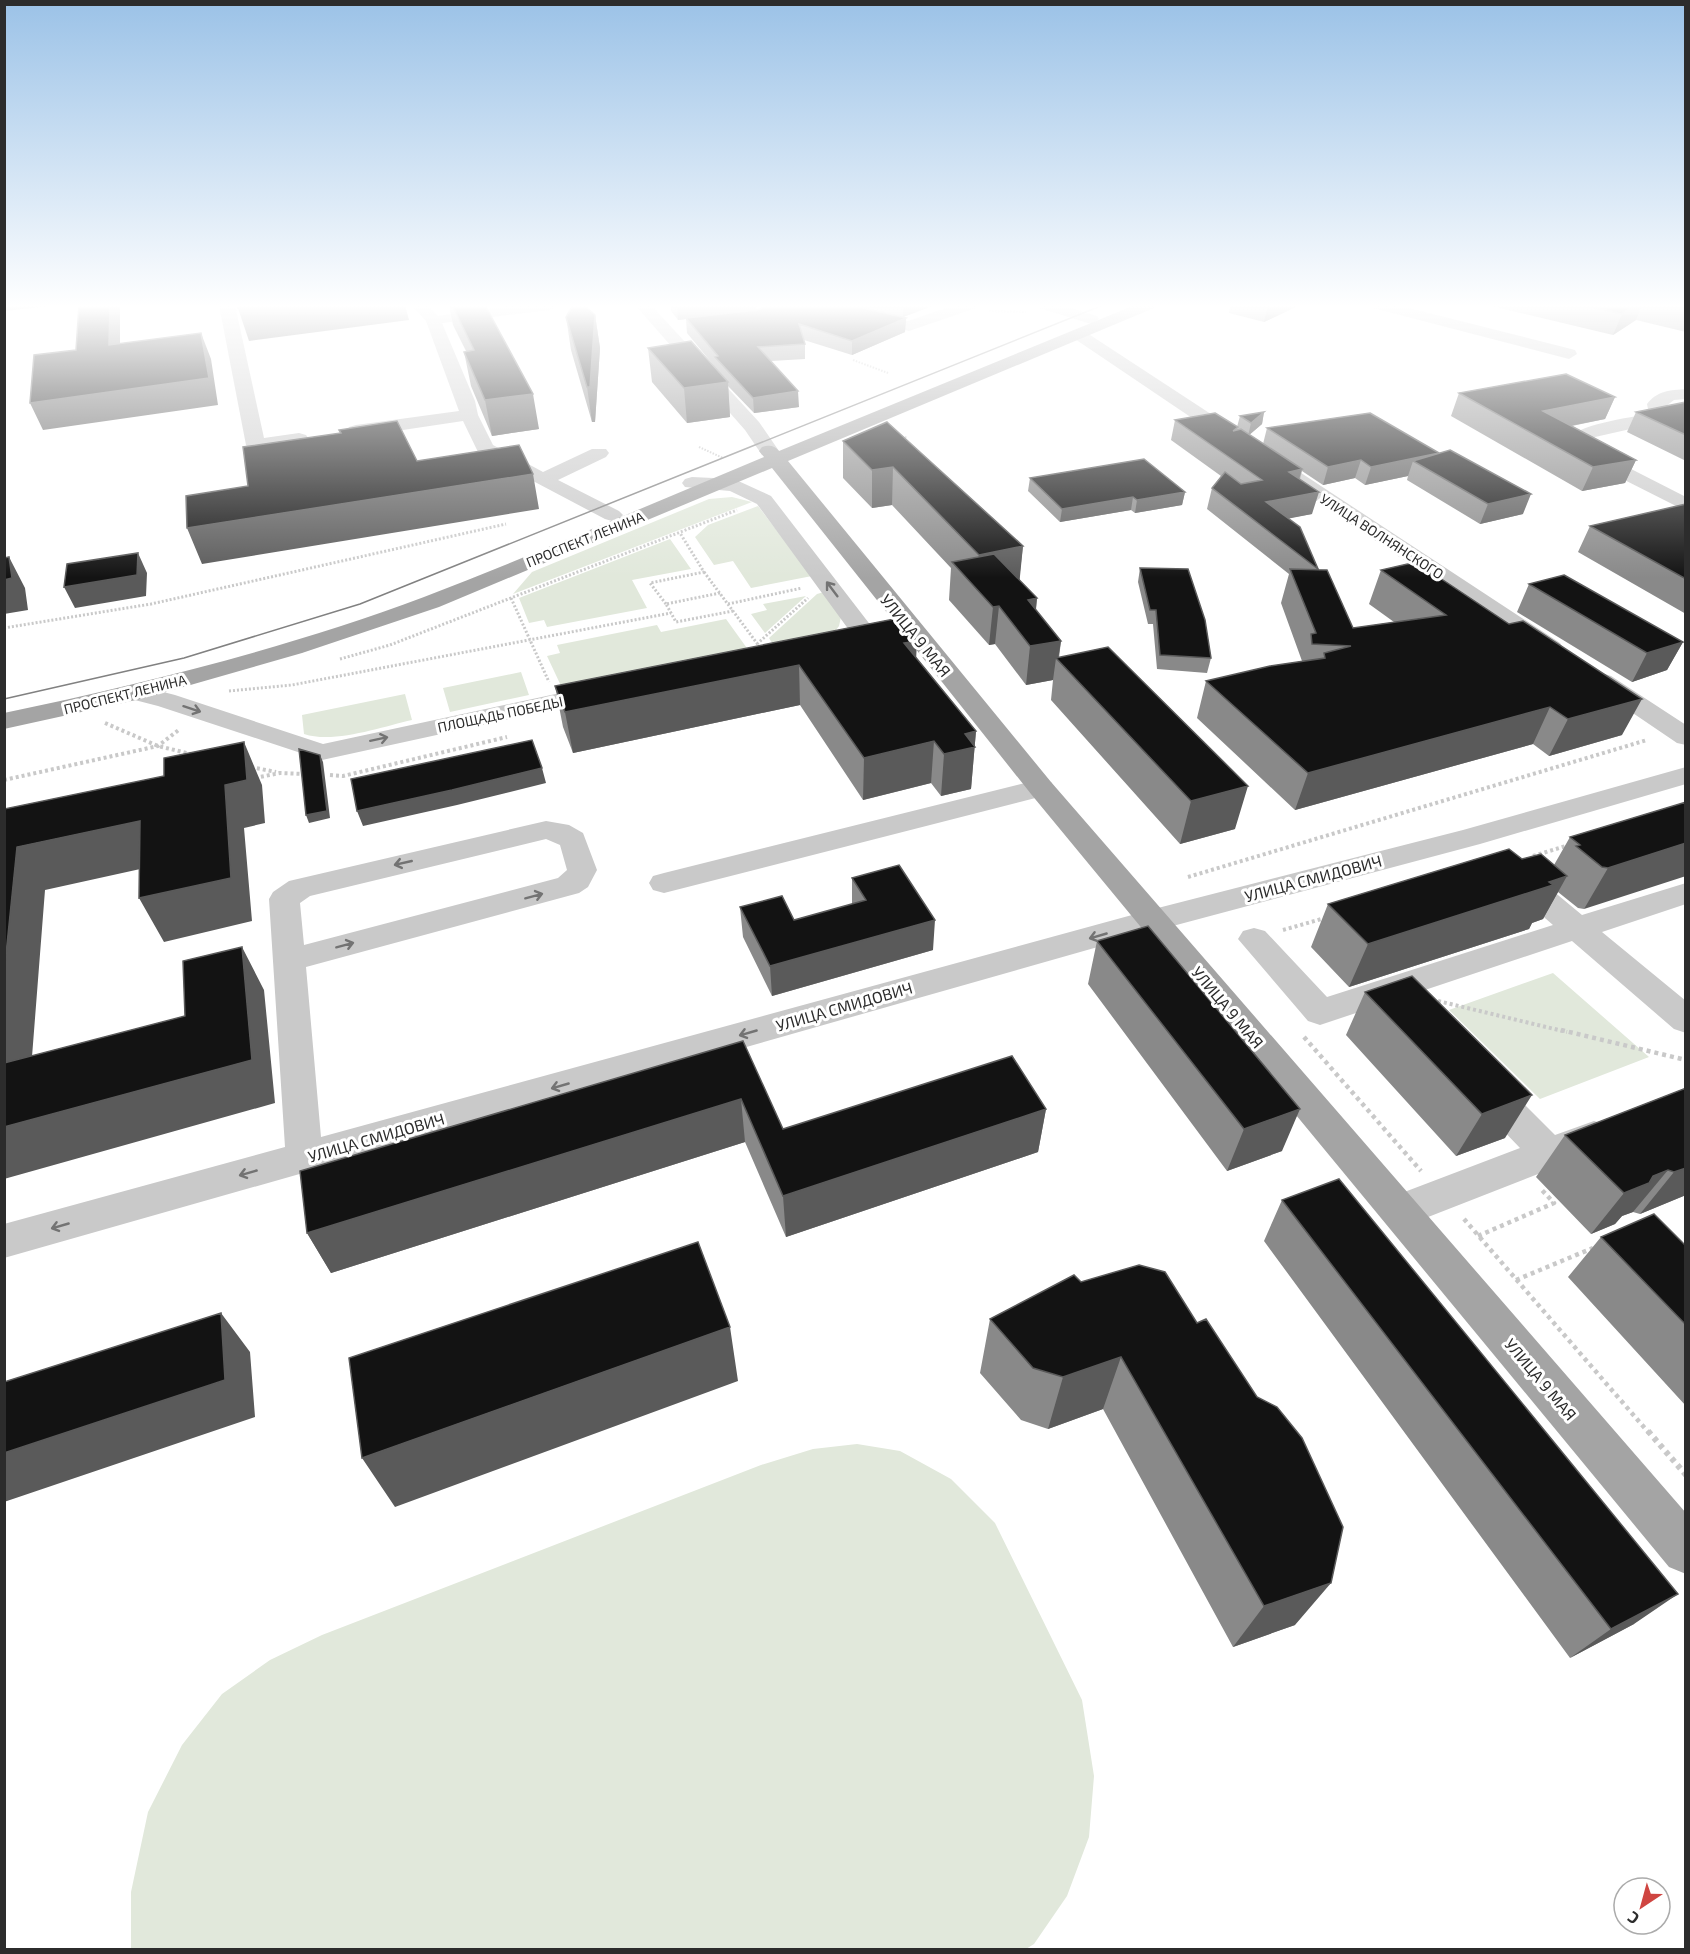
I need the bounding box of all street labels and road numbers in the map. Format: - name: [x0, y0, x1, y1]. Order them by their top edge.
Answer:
- street label: УЛИЦА ВОЛНЯНСКОГО: [1317, 490, 1447, 582]
- street label: ПРОСПЕКТ ЛЕНИНА: [523, 507, 647, 570]
- street label: УЛИЦА 9 МАЯ: [877, 590, 955, 680]
- street label: ПРОСПЕКТ ЛЕНИНА: [62, 670, 188, 717]
- street label: ПЛОЩАДЬ ПОБЕДЫ: [436, 692, 564, 736]
- street label: УЛИЦА СМИДОВИЧ: [1242, 851, 1384, 905]
- street label: УЛИЦА 9 МАЯ: [1188, 962, 1268, 1052]
- street label: УЛИЦА СМИДОВИЧ: [773, 977, 915, 1035]
- street label: УЛИЦА СМИДОВИЧ: [305, 1108, 447, 1166]
- street label: УЛИЦА 9 МАЯ: [1501, 1334, 1581, 1424]

